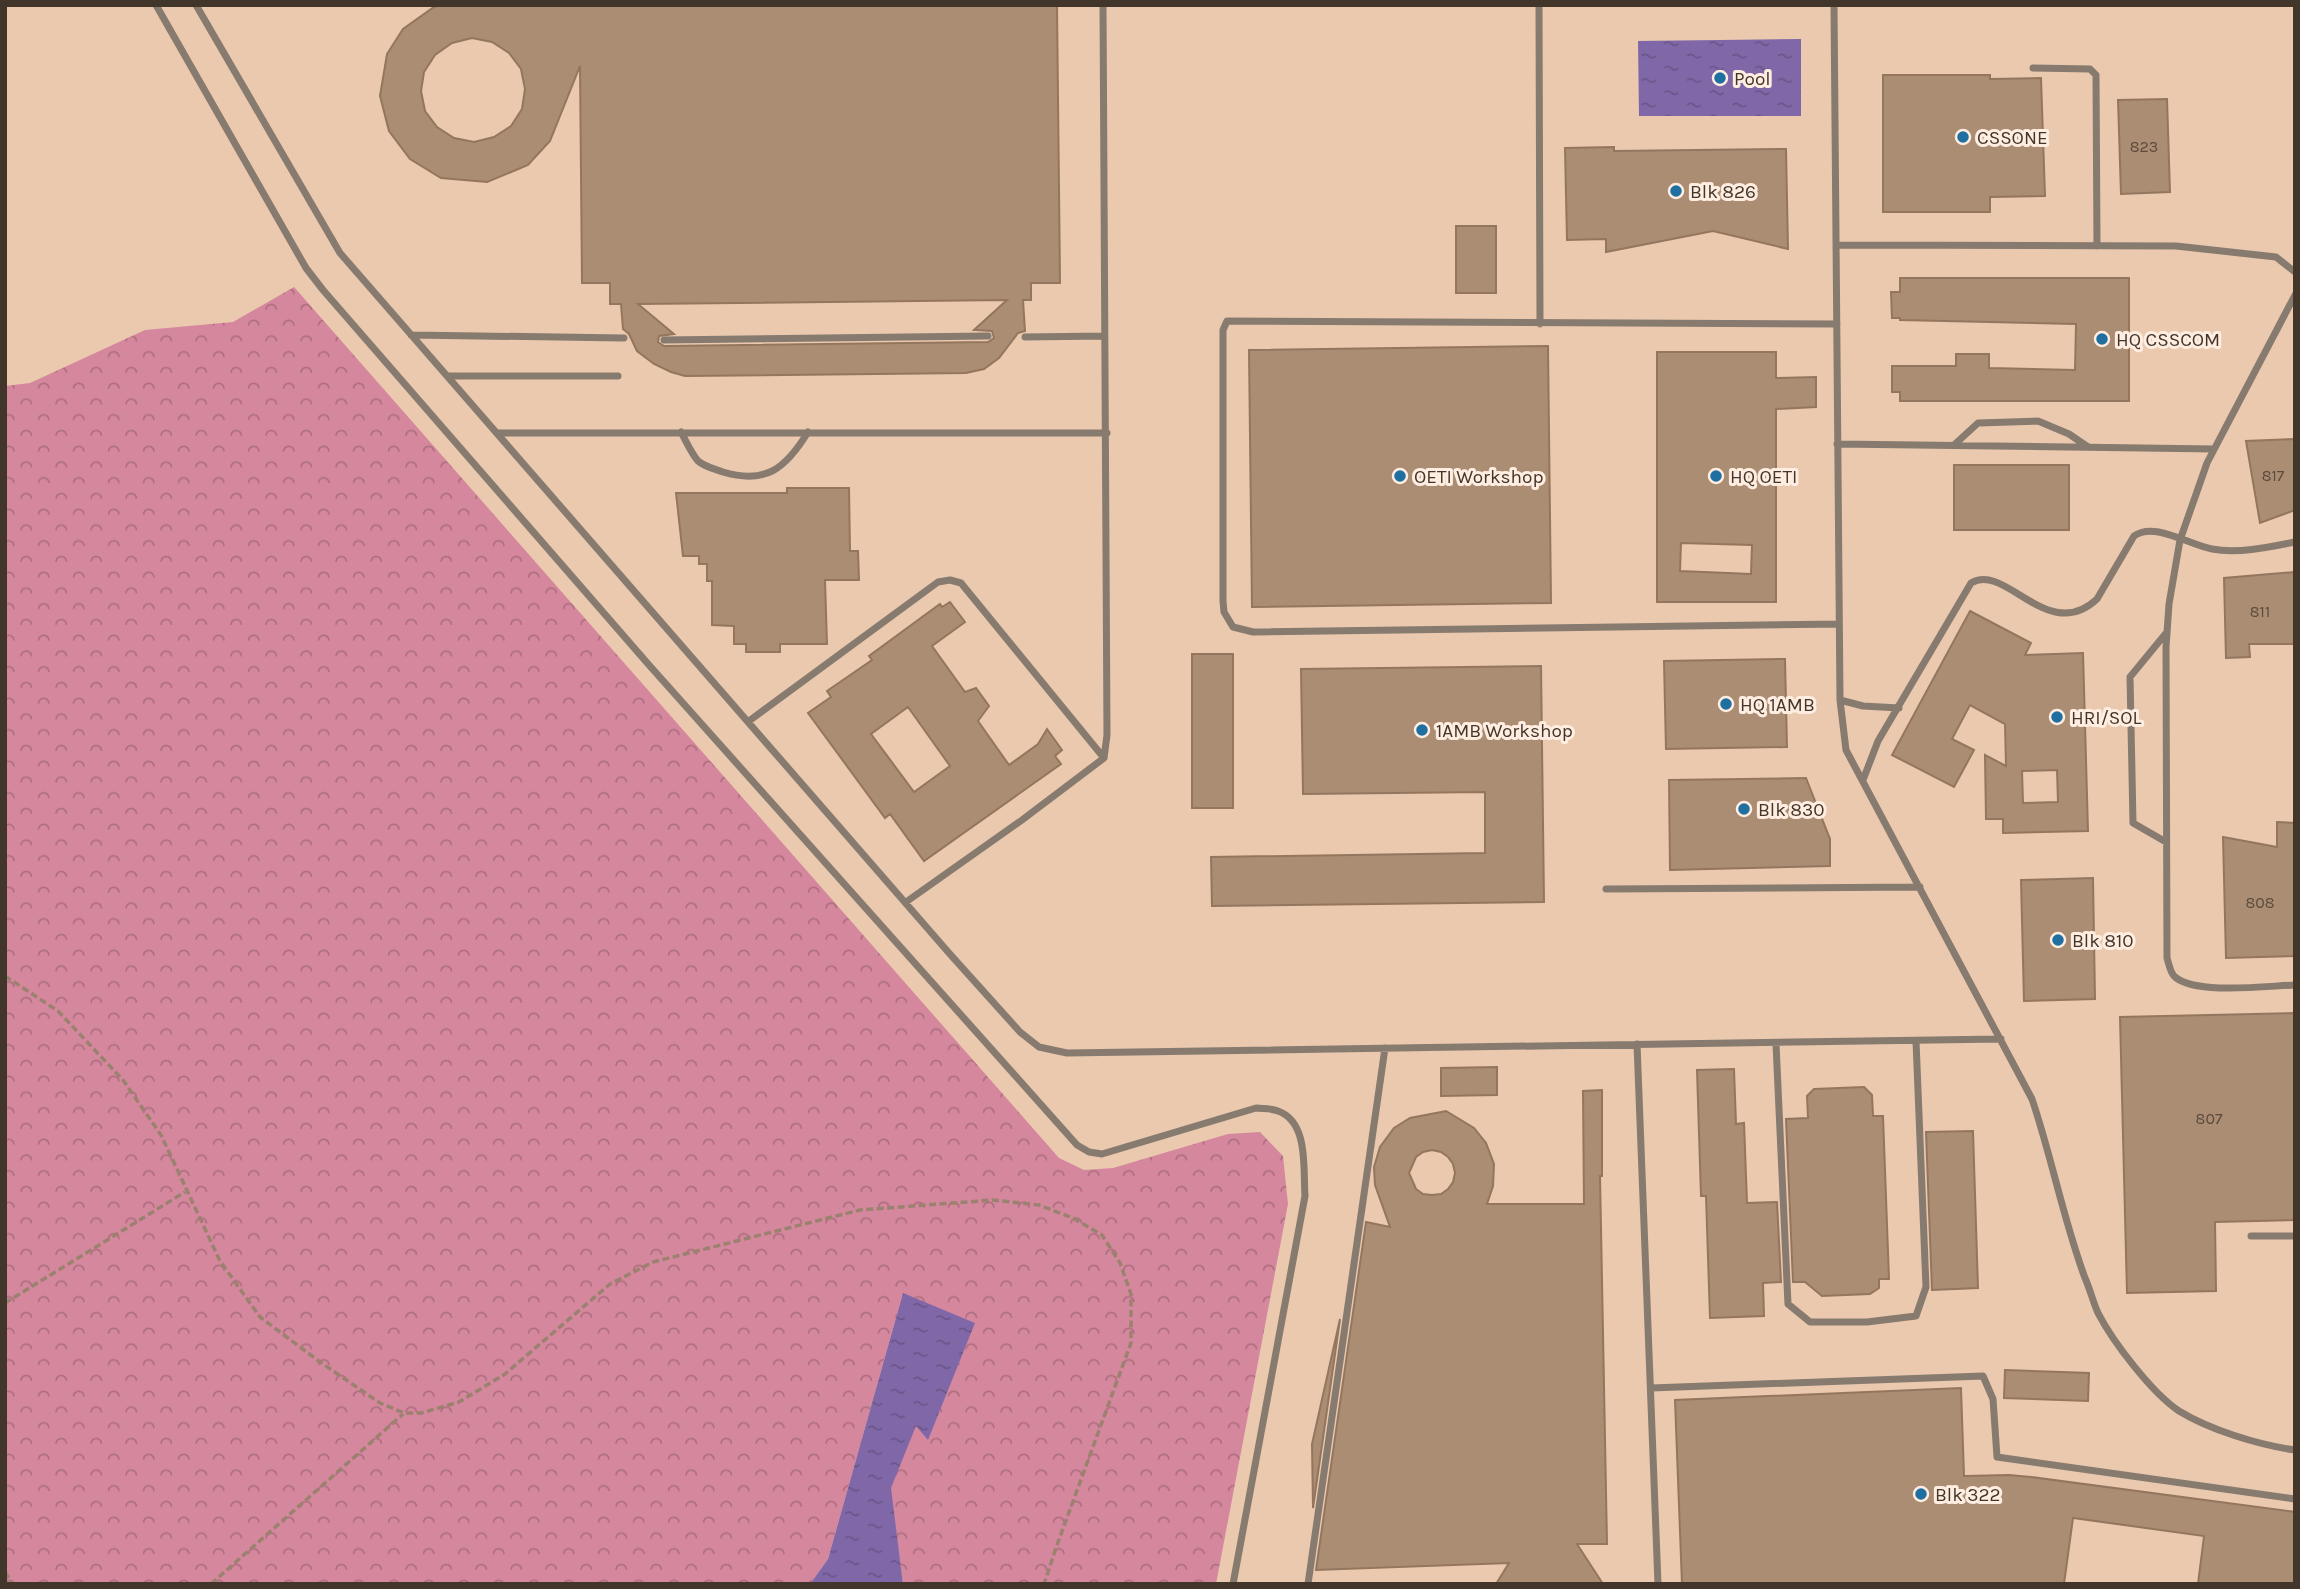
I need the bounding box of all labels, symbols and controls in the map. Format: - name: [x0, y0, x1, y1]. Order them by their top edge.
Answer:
- place label: Pool: [1734, 68, 1771, 90]
- marker: Pool: [1712, 70, 1728, 86]
- place label: CSSONE: [1977, 127, 2048, 149]
- marker: CSSONE: [1955, 129, 1971, 145]
- house number: 823: [2130, 137, 2158, 156]
- place label: Blk 826: [1690, 181, 1756, 203]
- marker: Blk 826: [1668, 183, 1684, 199]
- place label: HQ CSSCOM: [2116, 329, 2220, 351]
- marker: HQ CSSCOM: [2094, 331, 2110, 347]
- place label: OETI Workshop: [1414, 466, 1544, 488]
- place label: HQ OETI: [1730, 466, 1797, 488]
- house number: 817: [2262, 466, 2285, 485]
- marker: OETI Workshop: [1392, 468, 1408, 484]
- marker: HQ OETI: [1708, 468, 1724, 484]
- house number: 811: [2250, 602, 2270, 621]
- place label: HQ 1AMB: [1740, 694, 1815, 716]
- marker: HQ 1AMB: [1718, 696, 1734, 712]
- place label: HRI/SOL: [2071, 707, 2142, 729]
- marker: HRI/SOL: [2049, 709, 2065, 725]
- place label: 1AMB Workshop: [1436, 720, 1573, 742]
- marker: 1AMB Workshop: [1414, 722, 1430, 738]
- place label: Blk 830: [1758, 799, 1825, 821]
- marker: Blk 830: [1736, 801, 1752, 817]
- house number: 808: [2245, 893, 2275, 912]
- place label: Blk 810: [2072, 930, 2134, 952]
- marker: Blk 810: [2050, 932, 2066, 948]
- house number: 807: [2196, 1109, 2223, 1128]
- place label: Blk 322: [1935, 1484, 2001, 1506]
- marker: Blk 322: [1913, 1486, 1929, 1502]

